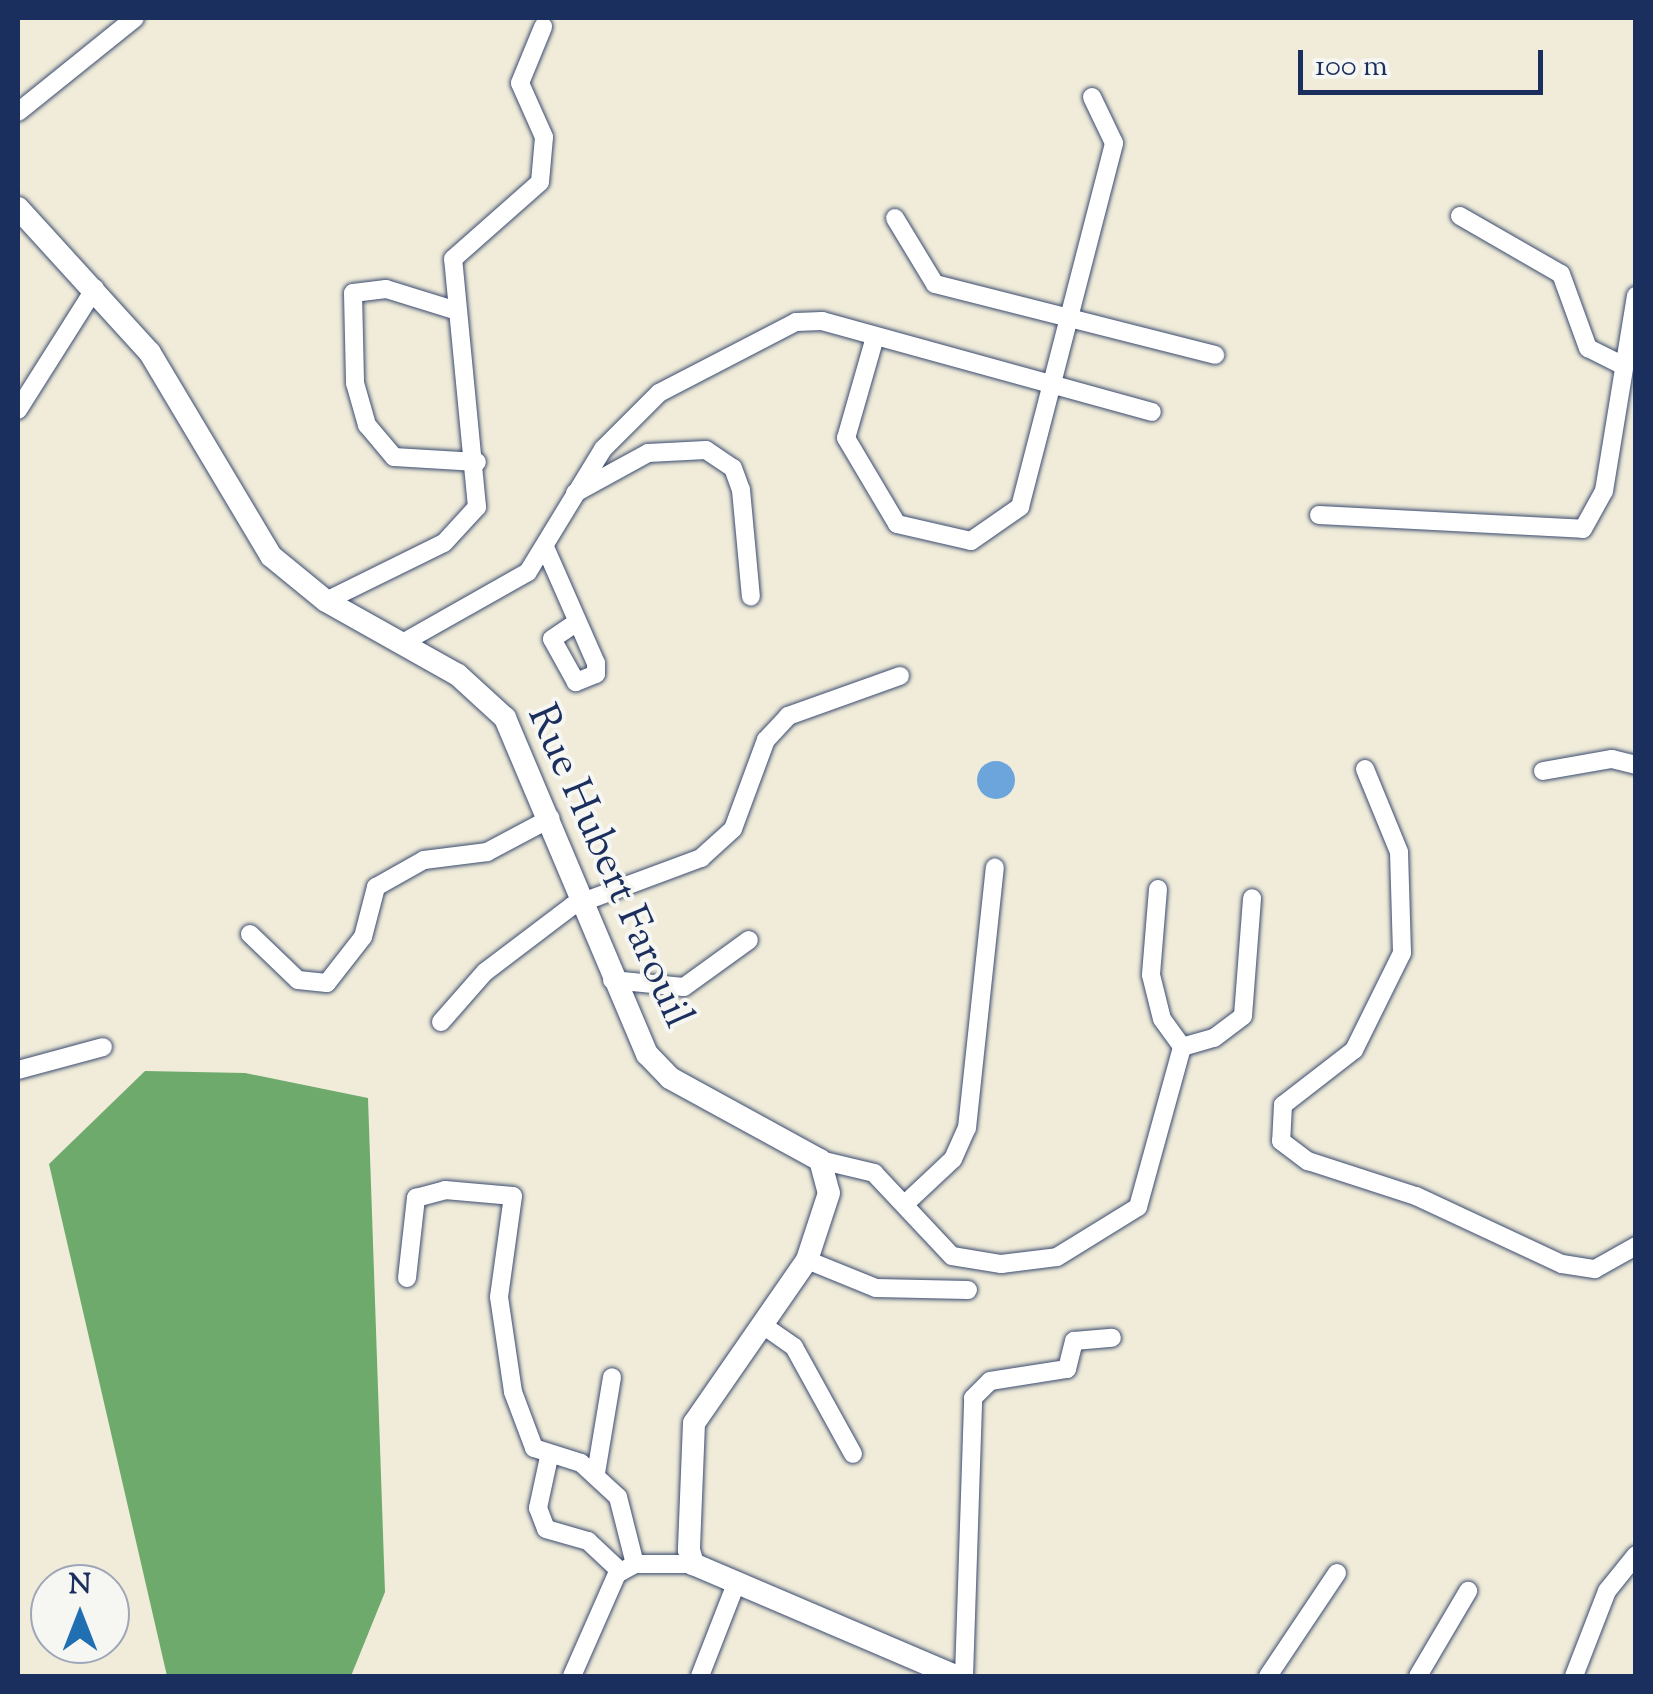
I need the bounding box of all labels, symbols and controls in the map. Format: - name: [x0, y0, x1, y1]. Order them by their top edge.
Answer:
- scale bar: [1303, 30, 1548, 92]
- text: 100 m: [1315, 46, 1388, 89]
- street label: Rue Hubert Farouil: [514, 698, 702, 1036]
- north arrow: [30, 1564, 130, 1664]
- text: N: [69, 1566, 91, 1606]

